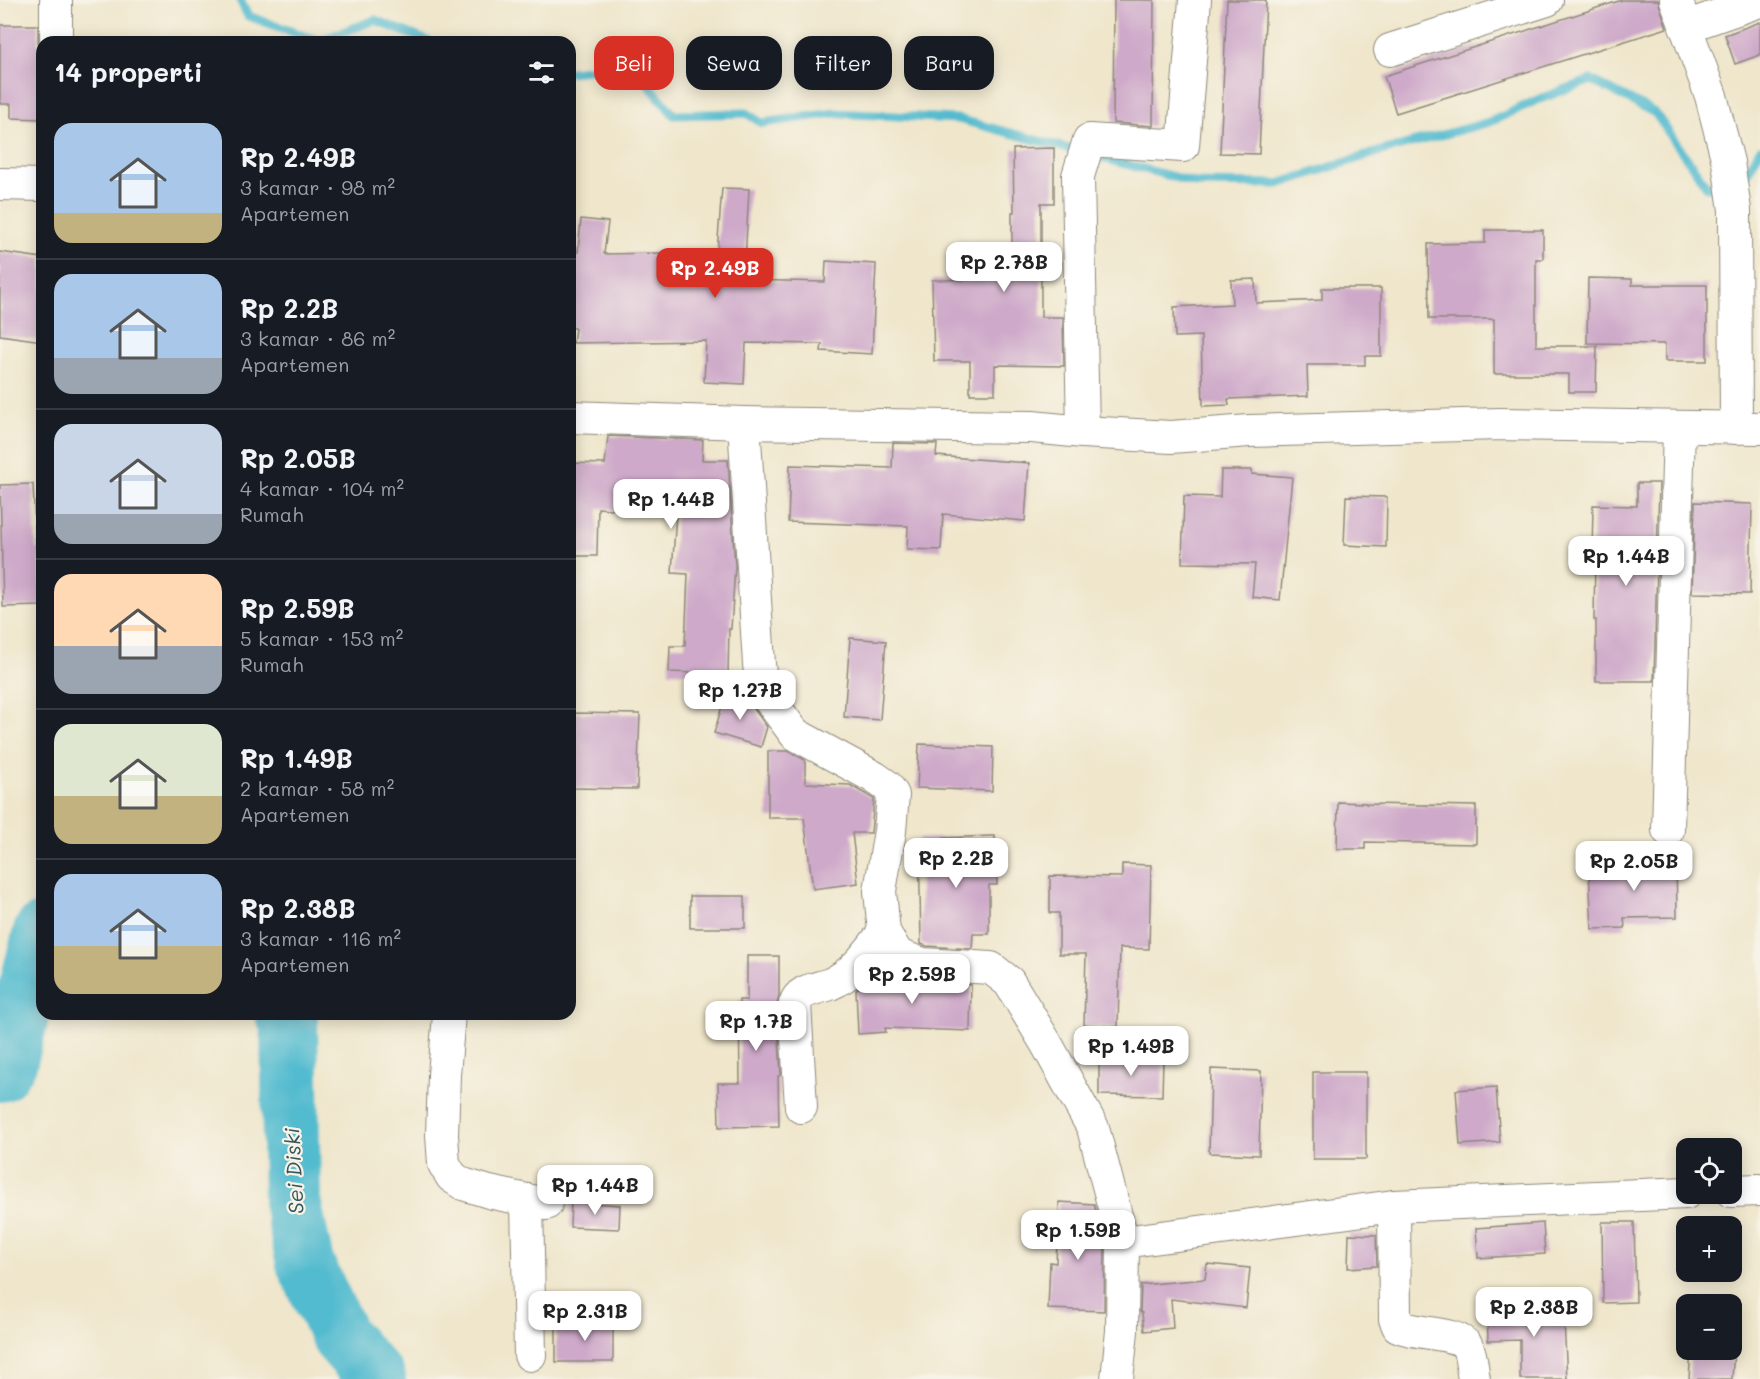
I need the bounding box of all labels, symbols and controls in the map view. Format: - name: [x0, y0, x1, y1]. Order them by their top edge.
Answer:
- chip: Beli: [594, 36, 674, 90]
- chip: Sewa: [686, 36, 782, 90]
- chip: Filter: [794, 36, 892, 90]
- chip: Baru: [904, 36, 994, 90]
- text: 14 properti: [54, 55, 203, 89]
- icon: filters: [525, 56, 558, 89]
- text: Rp 2.49B: [240, 140, 356, 174]
- icon: home: [102, 147, 174, 219]
- text: 3 kamar · 98 m²: [240, 174, 395, 200]
- text: Apartemen: [240, 200, 349, 226]
- pin: Rp 2.78B: [942, 242, 1066, 293]
- pin: Rp 2.49B: [653, 248, 777, 299]
- text: Rp 2.78B: [960, 248, 1048, 274]
- text: Rp 2.49B: [670, 254, 760, 280]
- text: Rp 2.2B: [240, 291, 338, 325]
- icon: home: [102, 298, 174, 370]
- text: 3 kamar · 86 m²: [240, 325, 395, 351]
- text: Apartemen: [240, 351, 349, 377]
- text: Rp 2.05B: [240, 441, 356, 475]
- icon: home: [102, 448, 174, 520]
- text: 4 kamar · 104 m²: [240, 475, 404, 501]
- pin: Rp 1.44B: [609, 479, 733, 530]
- text: Rp 1.44B: [627, 485, 715, 511]
- text: Rumah: [240, 501, 303, 527]
- pin: Rp 1.44B: [1564, 536, 1688, 587]
- text: Rp 1.44B: [1582, 542, 1670, 568]
- text: Rp 2.59B: [240, 591, 355, 625]
- icon: home: [102, 598, 174, 670]
- text: 5 kamar · 153 m²: [240, 625, 403, 651]
- text: Rumah: [240, 651, 303, 677]
- pin: Rp 1.27B: [678, 670, 802, 721]
- text: Rp 1.27B: [698, 676, 782, 702]
- text: Rp 1.49B: [240, 741, 353, 775]
- icon: home: [102, 748, 174, 820]
- text: 2 kamar · 58 m²: [240, 775, 394, 801]
- text: Apartemen: [240, 801, 349, 827]
- pin: Rp 2.2B: [901, 838, 1011, 889]
- pin: Rp 2.05B: [1572, 841, 1696, 892]
- text: Rp 2.2B: [918, 844, 994, 870]
- text: Rp 2.05B: [1590, 847, 1679, 873]
- text: Rp 2.38B: [240, 891, 356, 925]
- icon: home: [102, 898, 174, 970]
- text: 3 kamar · 116 m²: [240, 925, 401, 951]
- text: Apartemen: [240, 951, 349, 977]
- pin: Rp 2.59B: [850, 954, 974, 1005]
- text: Rp 2.59B: [868, 960, 956, 986]
- pin: Rp 1.7B: [701, 1001, 811, 1052]
- text: Rp 1.7B: [719, 1007, 793, 1033]
- pin: Rp 1.49B: [1069, 1026, 1193, 1077]
- text: Rp 1.49B: [1088, 1032, 1174, 1058]
- water label: Sei Diski: [277, 1126, 309, 1215]
- map controls: [1676, 1138, 1742, 1360]
- button: locate: [1676, 1138, 1742, 1204]
- pin: Rp 1.44B: [533, 1165, 657, 1216]
- text: Rp 1.44B: [551, 1171, 639, 1197]
- pin: Rp 1.59B: [1016, 1210, 1140, 1261]
- text: Rp 1.59B: [1035, 1216, 1121, 1242]
- button: +: [1676, 1216, 1742, 1282]
- pin: Rp 2.38B: [1472, 1287, 1596, 1338]
- pin: Rp 2.31B: [523, 1291, 647, 1342]
- text: Rp 2.38B: [1490, 1293, 1578, 1319]
- button: −: [1676, 1294, 1742, 1360]
- text: Rp 2.31B: [542, 1297, 628, 1323]

